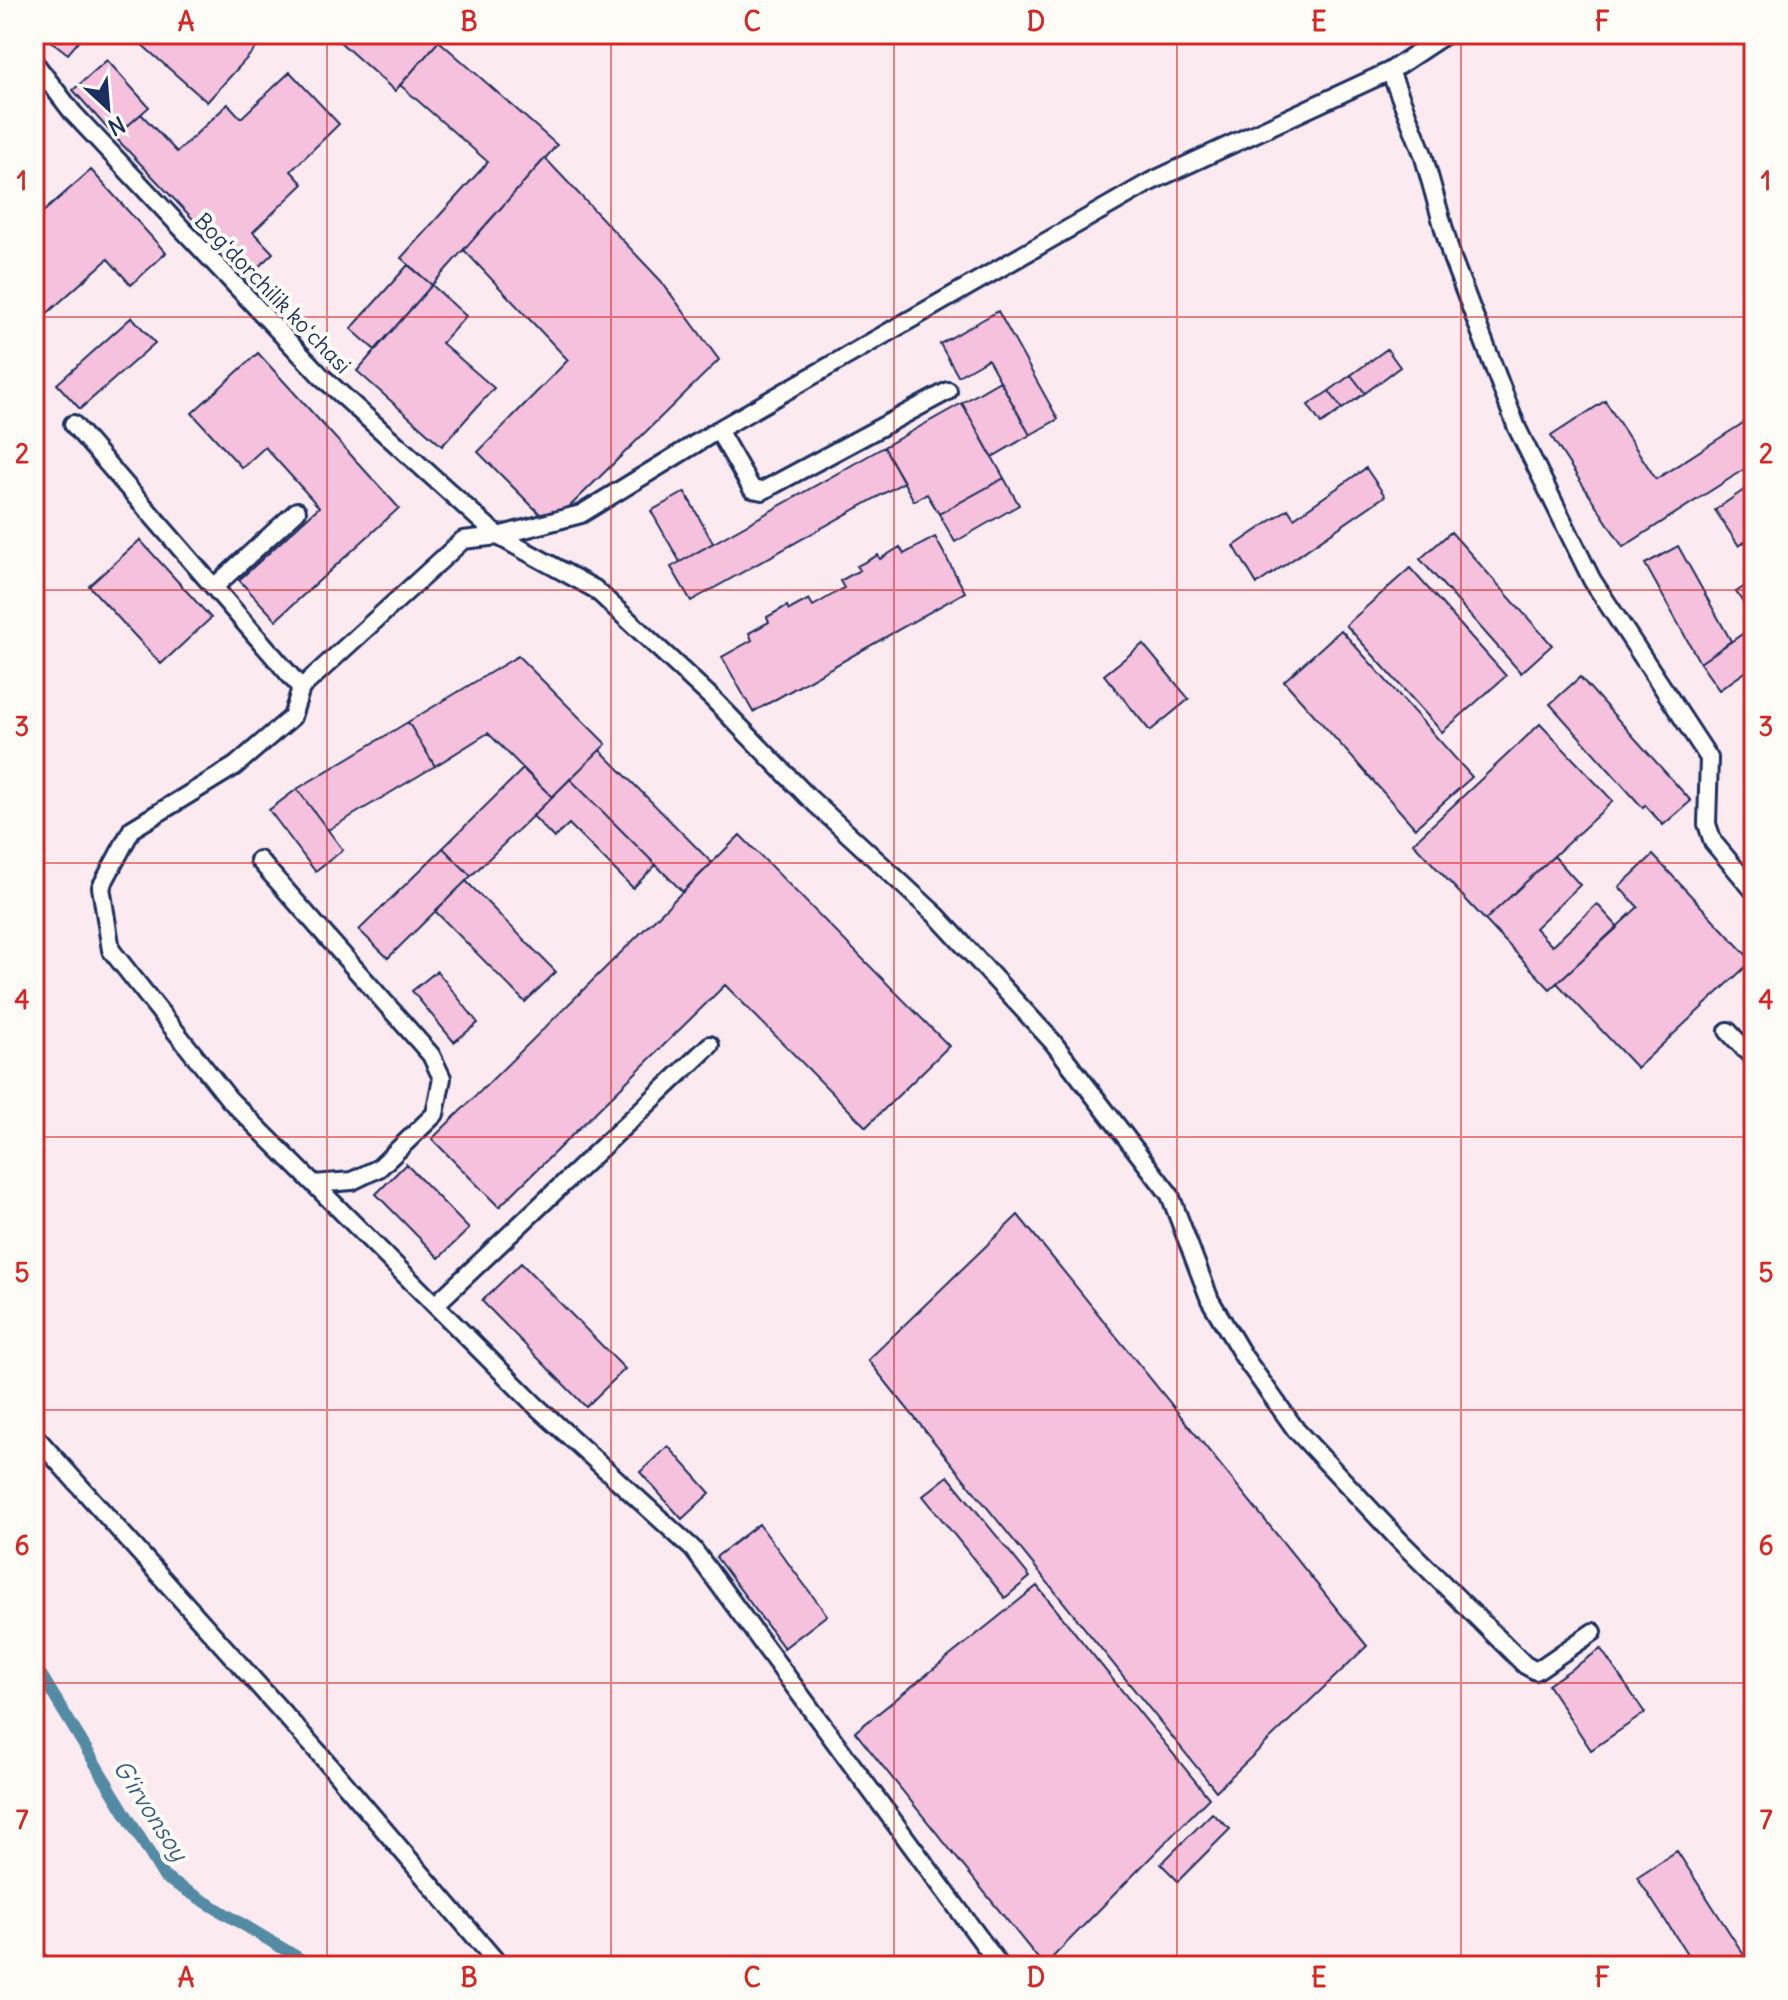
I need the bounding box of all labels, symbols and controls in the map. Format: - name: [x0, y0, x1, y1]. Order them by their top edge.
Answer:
- text: A: [178, 5, 195, 38]
- text: B: [460, 5, 478, 38]
- text: C: [743, 5, 761, 38]
- text: D: [1027, 5, 1045, 38]
- text: E: [1311, 5, 1327, 38]
- text: F: [1595, 5, 1610, 38]
- north arrow: [68, 68, 148, 148]
- text: N: [104, 110, 130, 142]
- text: 1: [17, 164, 27, 197]
- text: 1: [1761, 164, 1771, 197]
- street label: Bogʻdorchilik koʻchasi: [189, 207, 357, 379]
- text: 2: [15, 437, 29, 470]
- text: 2: [1759, 437, 1773, 470]
- text: 3: [15, 710, 29, 743]
- text: 3: [1759, 710, 1773, 743]
- text: 4: [14, 983, 30, 1016]
- text: 4: [1758, 983, 1774, 1016]
- text: 5: [15, 1256, 30, 1289]
- text: 5: [1759, 1256, 1774, 1289]
- text: 6: [14, 1529, 30, 1562]
- text: 6: [1758, 1529, 1774, 1562]
- water label: G‘irvonsoy: [107, 1754, 196, 1868]
- text: 7: [16, 1803, 29, 1836]
- text: 7: [1760, 1803, 1773, 1836]
- text: A: [178, 1961, 195, 1994]
- text: B: [460, 1961, 478, 1994]
- text: C: [743, 1961, 761, 1994]
- text: D: [1027, 1961, 1045, 1994]
- text: E: [1311, 1961, 1327, 1994]
- text: F: [1595, 1961, 1610, 1994]

